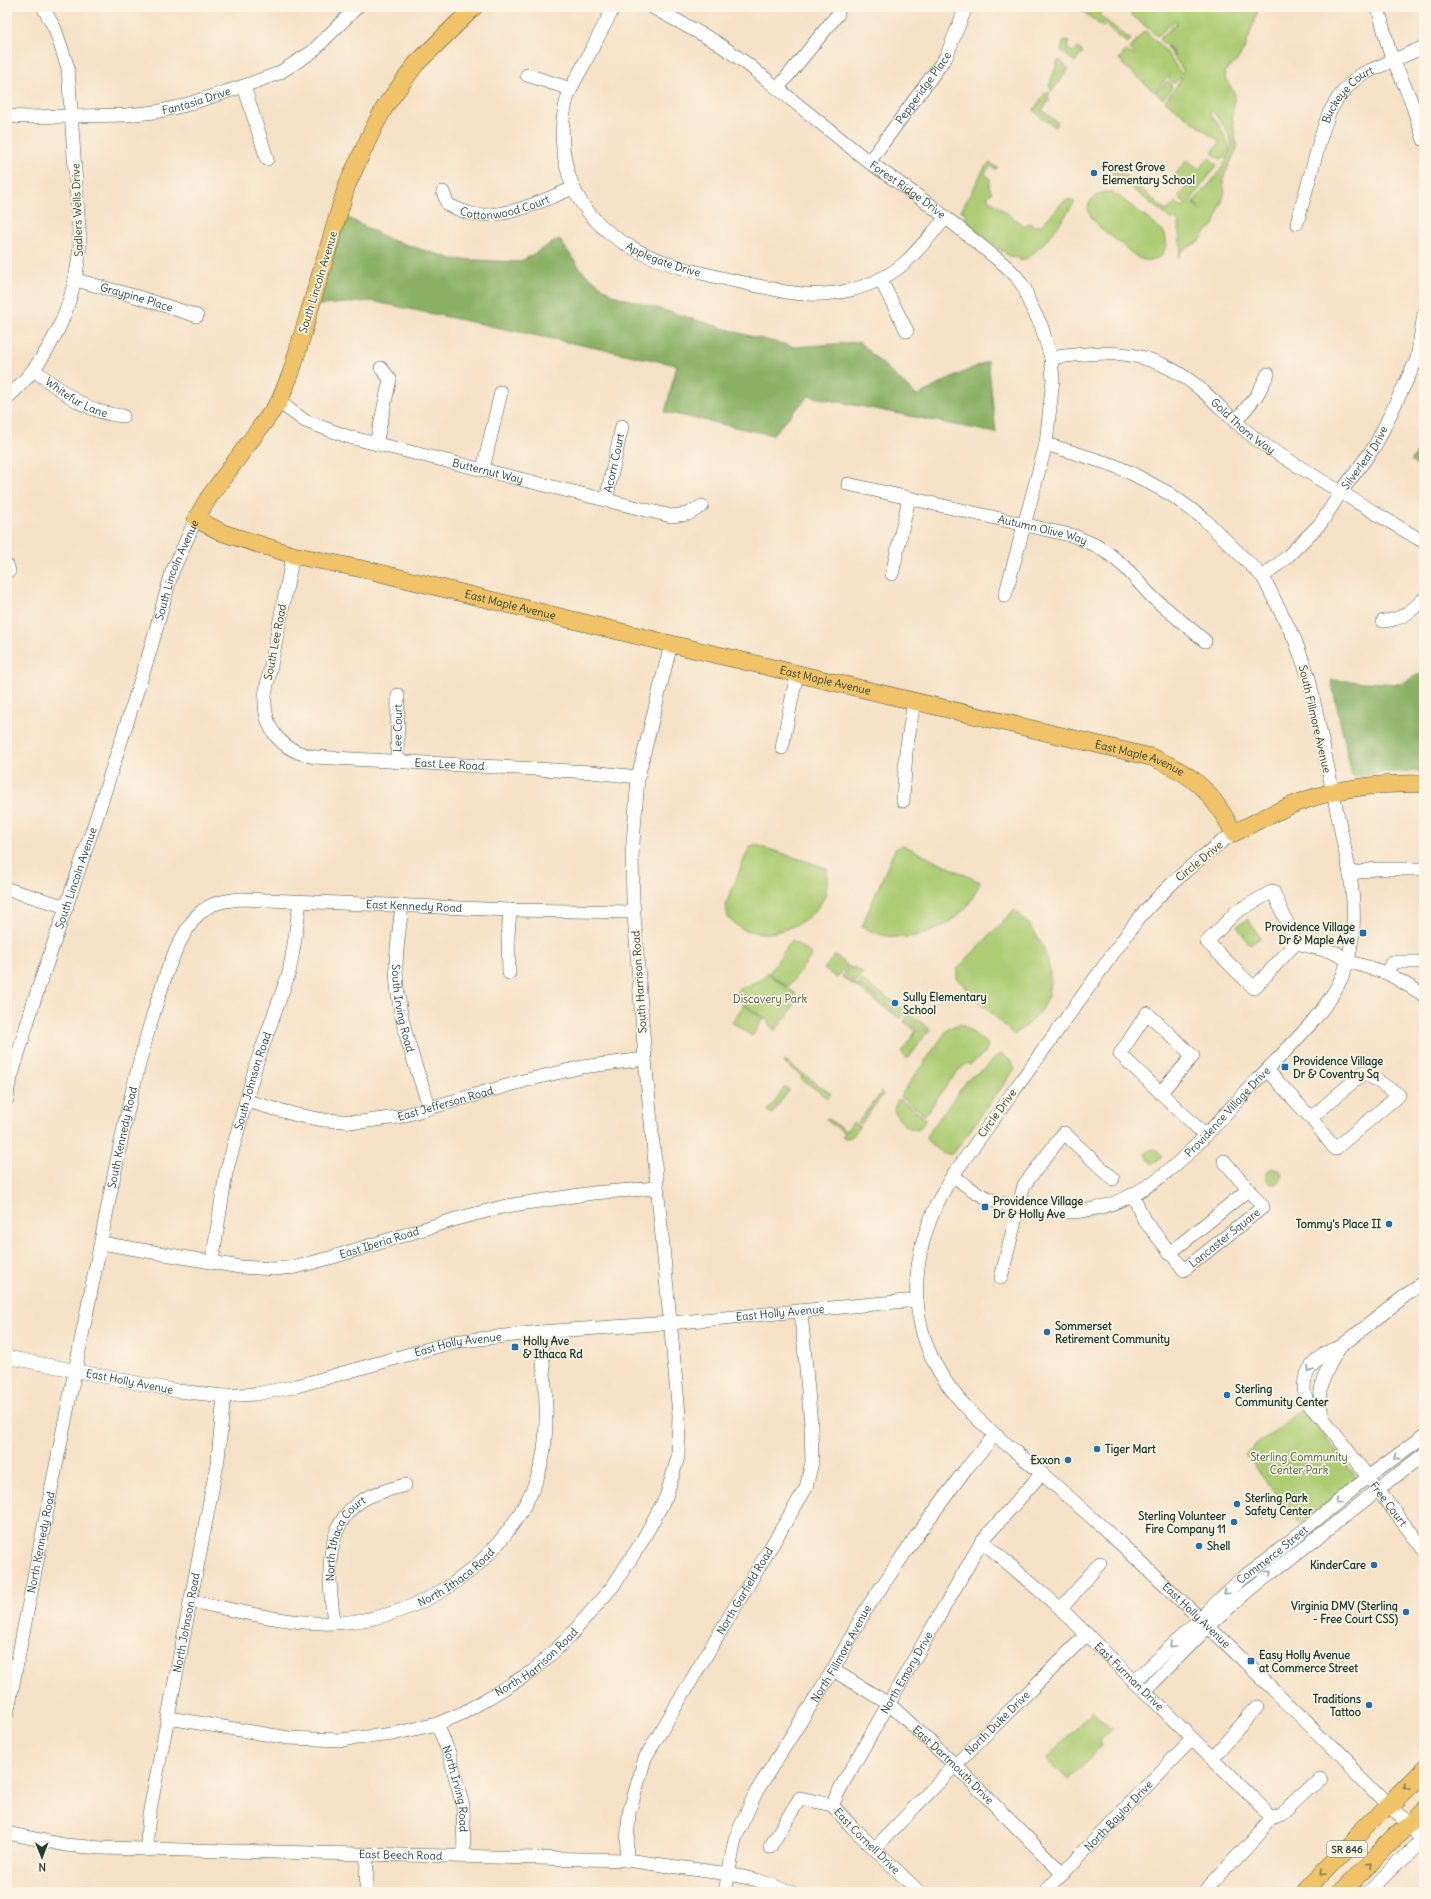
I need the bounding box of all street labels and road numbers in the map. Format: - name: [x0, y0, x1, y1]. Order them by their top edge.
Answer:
- street label: Pepperidge Place: [892, 50, 954, 126]
- street label: Buckeye Court: [1319, 63, 1376, 125]
- street label: Fantasia Drive: [161, 84, 232, 117]
- street label: Forest Ridge Drive: [867, 158, 949, 222]
- street label: Sadlers Wells Drive: [68, 163, 86, 257]
- street label: Cottonwood Court: [458, 192, 552, 222]
- street label: South Lincoln Avenue: [296, 229, 340, 335]
- street label: Applegate Drive: [624, 239, 702, 280]
- street label: Graypine Place: [99, 280, 175, 315]
- street label: Whitefur Lane: [43, 374, 109, 420]
- street label: Gold Thorn Way: [1208, 395, 1278, 457]
- street label: Silverleaf Drive: [1338, 424, 1391, 492]
- street label: Acorn Court: [601, 432, 627, 494]
- street label: Butternut Way: [451, 456, 525, 487]
- street label: Autumn Olive Way: [997, 512, 1090, 548]
- street label: South Lincoln Avenue: [152, 518, 202, 622]
- street label: East Maple Avenue: [463, 587, 557, 623]
- street label: South Lee Road: [261, 602, 289, 681]
- street label: East Maple Avenue: [778, 663, 872, 698]
- street label: South Fillmore Avenue: [1296, 664, 1334, 774]
- street label: Lee Court: [390, 704, 405, 752]
- street label: East Maple Avenue: [1094, 737, 1187, 779]
- street label: East Lee Road: [414, 755, 485, 773]
- street label: South Lincoln Avenue: [52, 825, 100, 930]
- street label: Circle Drive: [1173, 838, 1225, 884]
- street label: East Kennedy Road: [366, 897, 463, 915]
- street label: South Harrison Road: [628, 930, 650, 1034]
- street label: South Irving Road: [389, 964, 418, 1054]
- street label: South Johnson Road: [231, 1029, 275, 1132]
- street label: Providence Village Drive: [1182, 1064, 1273, 1160]
- street label: East Jefferson Road: [396, 1083, 495, 1124]
- street label: South Kennedy Road: [105, 1085, 140, 1190]
- street label: Circle Drive: [975, 1086, 1019, 1140]
- street label: Lancaster Square: [1186, 1205, 1263, 1270]
- street label: East Iberia Road: [338, 1224, 421, 1262]
- street label: East Holly Avenue: [735, 1302, 825, 1324]
- street label: East Holly Avenue: [413, 1329, 502, 1360]
- street label: East Holly Avenue: [85, 1366, 175, 1397]
- street label: Free Court: [1367, 1479, 1410, 1529]
- street label: North Kennedy Road: [24, 1490, 58, 1594]
- street label: North Ithaca Court: [323, 1493, 368, 1581]
- street label: Commerce Street: [1233, 1522, 1311, 1587]
- street label: North Garfield Road: [713, 1544, 776, 1637]
- street label: North Ithaca Road: [415, 1545, 498, 1610]
- street label: North Johnson Road: [170, 1571, 203, 1674]
- street label: East Holly Avenue: [1159, 1580, 1233, 1651]
- street label: North Fillmore Avenue: [807, 1602, 874, 1705]
- street label: North Harrison Road: [492, 1625, 581, 1699]
- street label: North Emory Drive: [877, 1629, 936, 1716]
- street label: East Furman Drive: [1092, 1639, 1167, 1713]
- street label: North Duke Drive: [962, 1688, 1033, 1758]
- street label: East Dartmouth Drive: [910, 1722, 997, 1807]
- street label: North Irving Road: [440, 1743, 471, 1833]
- street label: North Baylor Drive: [1081, 1777, 1156, 1854]
- street label: East Cornell Drive: [831, 1805, 903, 1877]
- road number: SR 846: [1327, 1841, 1367, 1857]
- street label: East Beech Road: [359, 1847, 443, 1863]

